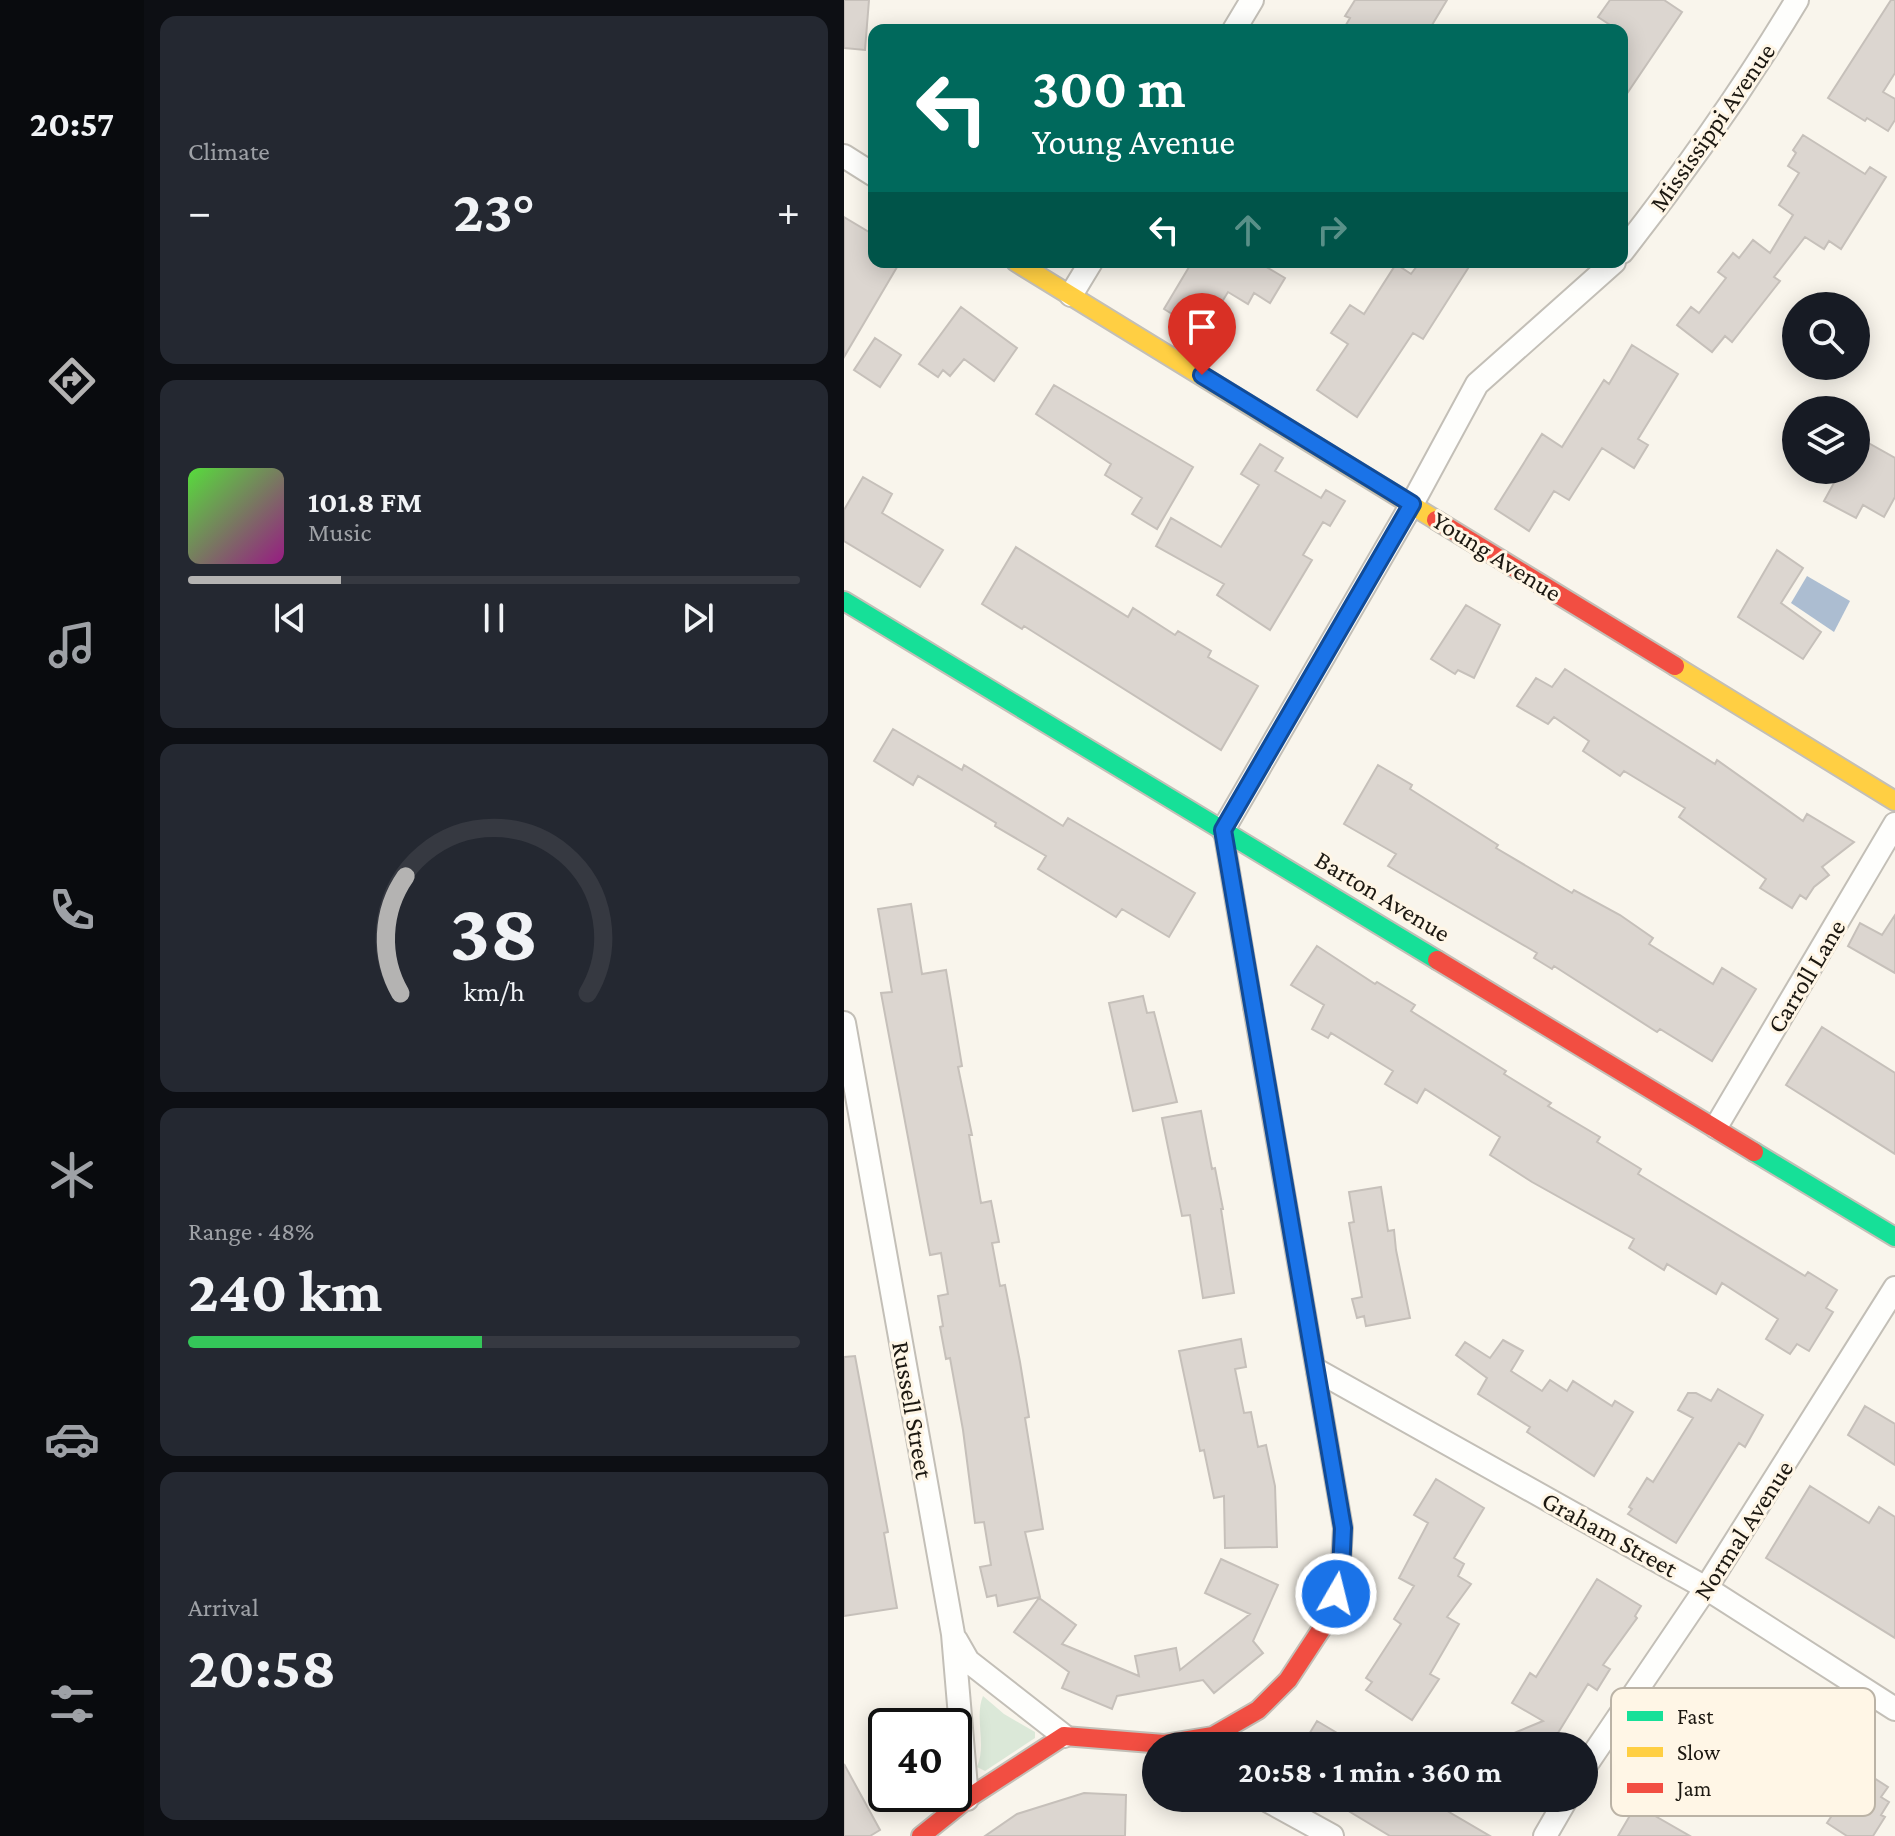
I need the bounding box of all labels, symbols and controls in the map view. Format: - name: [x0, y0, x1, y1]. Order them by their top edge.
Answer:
- street label: Mississippi Avenue: [1644, 38, 1781, 217]
- icon: left: [900, 56, 1004, 160]
- text: 300 m: [1032, 57, 1186, 119]
- text: 20:57: [30, 104, 114, 144]
- text: Young Avenue: [1032, 122, 1235, 162]
- text: Climate: [188, 137, 270, 166]
- text: 23°: [453, 177, 535, 244]
- text: −: [188, 187, 211, 235]
- text: +: [777, 187, 800, 235]
- icon: left: [1142, 208, 1186, 252]
- icon: ahead: [1226, 208, 1270, 252]
- icon: right: [1310, 208, 1354, 252]
- map controls: [1782, 292, 1870, 484]
- button: search: [1782, 292, 1870, 380]
- pin: [1168, 293, 1236, 375]
- icon: arrive: [1180, 305, 1224, 349]
- icon: directions: [44, 353, 100, 409]
- button: layers: [1782, 396, 1870, 484]
- text: 101.8 FM: [308, 485, 422, 518]
- street label: Young Avenue: [1427, 505, 1567, 608]
- text: Music: [308, 518, 371, 547]
- icon: previous: [268, 596, 312, 640]
- icon: pause: [472, 596, 516, 640]
- icon: next: [676, 596, 720, 640]
- icon: music: [44, 617, 100, 673]
- street label: Barton Avenue: [1310, 845, 1455, 948]
- icon: phone: [44, 882, 100, 938]
- text: 38: [449, 885, 539, 978]
- street label: Carroll Lane: [1761, 914, 1852, 1038]
- text: km/h: [463, 975, 525, 1007]
- icon: climate: [44, 1147, 100, 1203]
- text: Range · 48%: [188, 1217, 314, 1246]
- text: 240 km: [188, 1257, 382, 1324]
- street label: Russell Street: [886, 1339, 939, 1482]
- icon: car: [44, 1411, 100, 1467]
- street label: Normal Avenue: [1688, 1455, 1799, 1605]
- street label: Graham Street: [1537, 1485, 1683, 1584]
- position arrow: [1294, 1552, 1378, 1636]
- text: Arrival: [188, 1593, 259, 1622]
- text: 20:58: [188, 1633, 336, 1700]
- icon: filters: [44, 1676, 100, 1732]
- legend: [1611, 1688, 1875, 1816]
- text: Fast: [1677, 1704, 1714, 1729]
- speed limit sign: 40: [868, 1708, 972, 1812]
- text: Slow: [1677, 1740, 1721, 1765]
- text: 20:58 · 1 min · 360 m: [1238, 1755, 1502, 1788]
- text: Jam: [1675, 1776, 1712, 1801]

